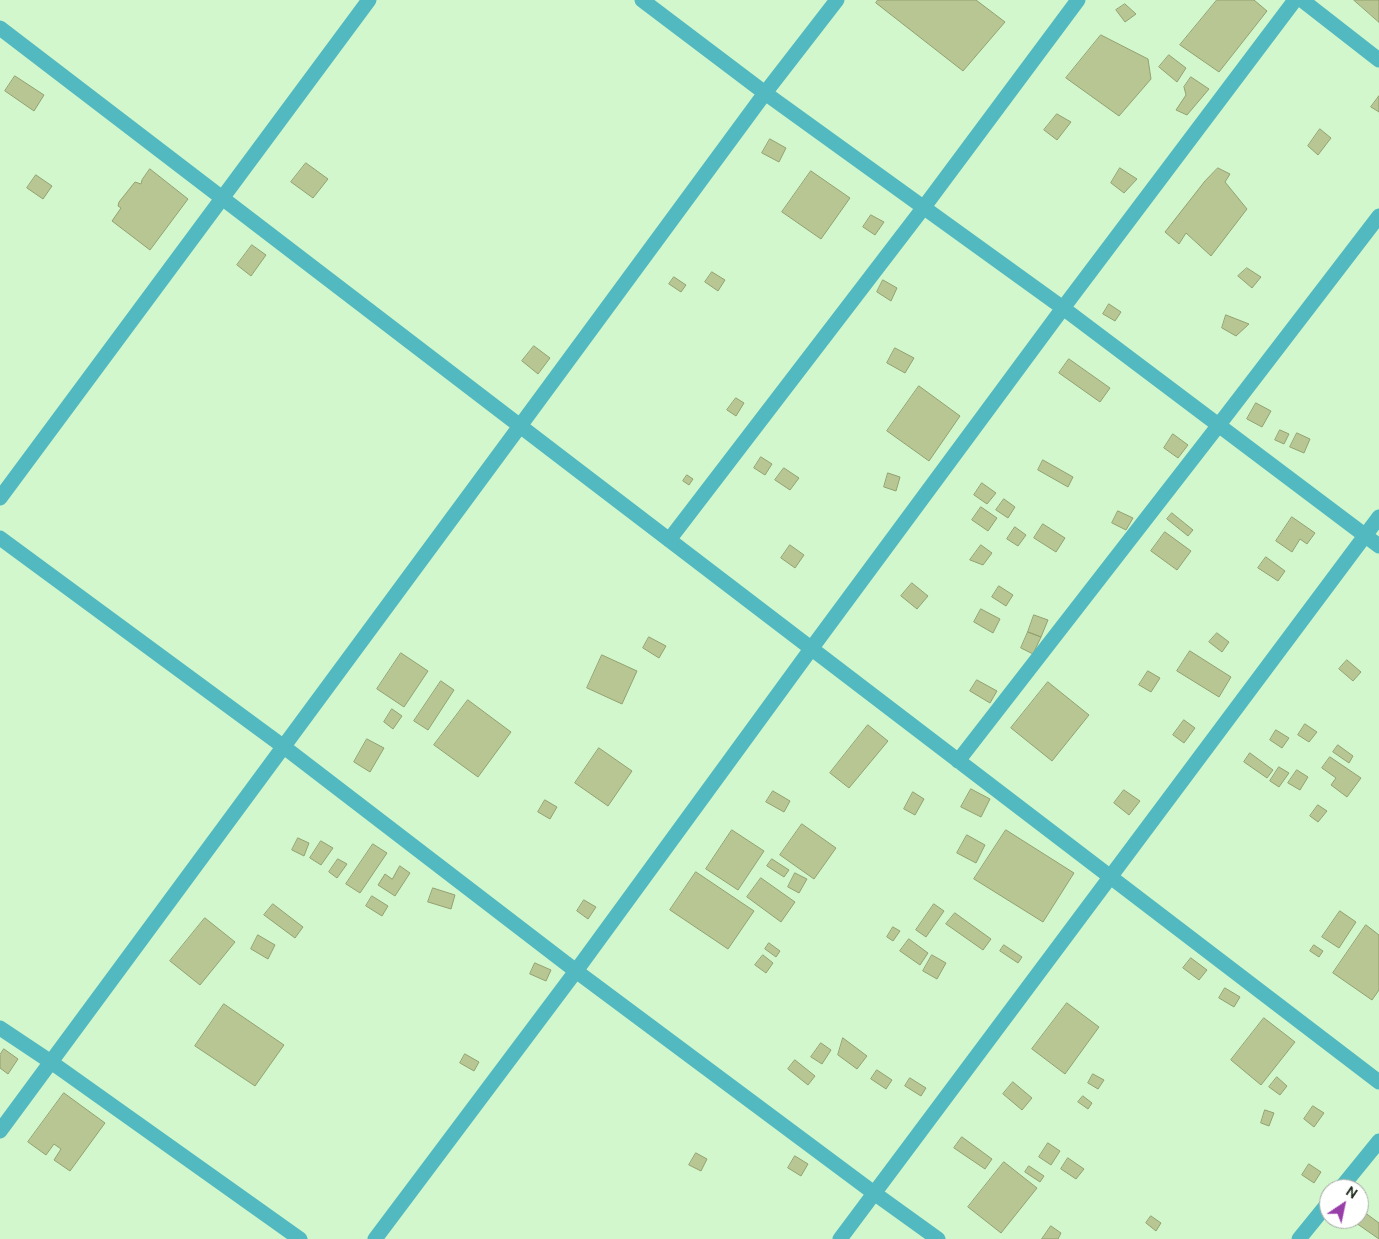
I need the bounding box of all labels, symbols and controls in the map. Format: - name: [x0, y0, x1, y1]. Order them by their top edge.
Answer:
- north arrow: [1319, 1179, 1369, 1229]
- text: N: [1343, 1183, 1361, 1202]

